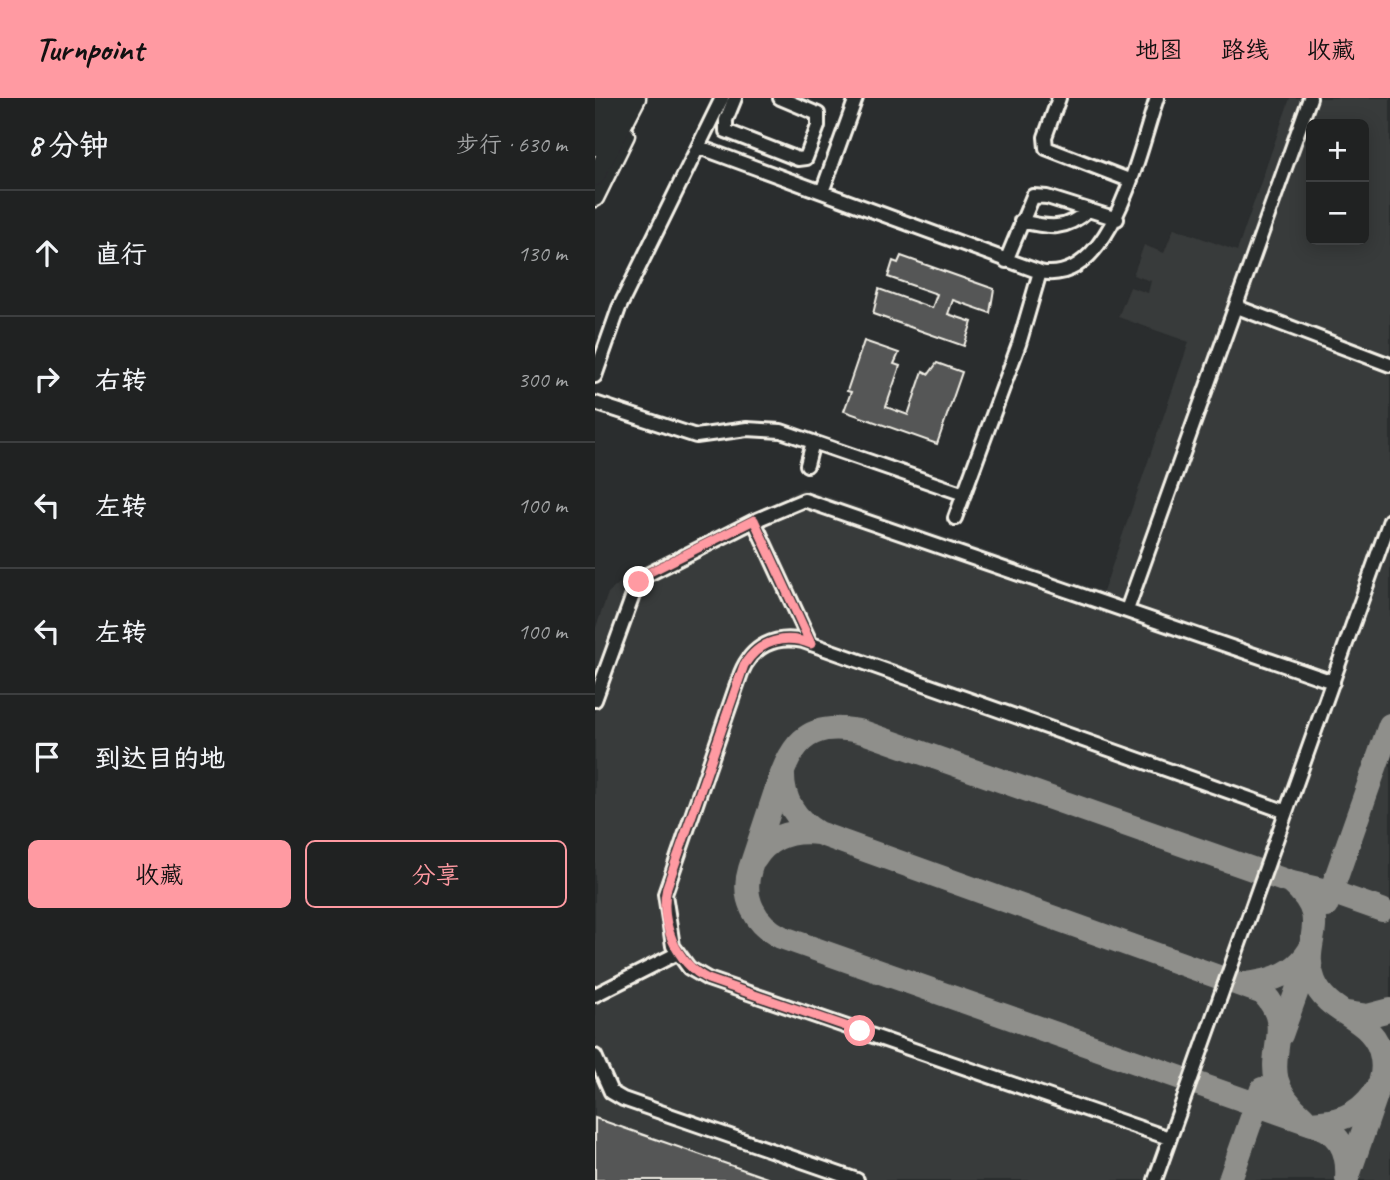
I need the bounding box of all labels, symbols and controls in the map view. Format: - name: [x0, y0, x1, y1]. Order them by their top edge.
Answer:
- text: Turnpoint: [35, 28, 143, 70]
- text: 地图: [1135, 35, 1183, 65]
- text: 路线: [1221, 35, 1269, 65]
- text: 收藏: [1307, 35, 1355, 65]
- map controls: [1306, 119, 1369, 245]
- button: +: [1306, 119, 1369, 182]
- text: 8 分钟: [28, 126, 109, 164]
- text: 步行 · 630 m: [456, 130, 567, 159]
- button: −: [1306, 182, 1369, 245]
- icon: ahead: [28, 234, 66, 272]
- text: 直行: [95, 238, 147, 271]
- text: 130 m: [518, 239, 567, 268]
- icon: right: [28, 360, 66, 398]
- text: 右转: [95, 364, 147, 397]
- text: 300 m: [518, 365, 567, 394]
- icon: left: [28, 486, 66, 524]
- text: 左转: [95, 490, 147, 523]
- text: 100 m: [518, 491, 567, 520]
- route end: [623, 566, 654, 597]
- icon: left: [28, 612, 66, 650]
- text: 左转: [95, 616, 147, 649]
- text: 100 m: [518, 617, 567, 646]
- icon: arrive: [28, 738, 66, 776]
- text: 到达目的地: [95, 742, 225, 775]
- button: 收藏: [28, 840, 291, 908]
- button: 分享: [305, 840, 567, 908]
- route start: [844, 1015, 875, 1046]

